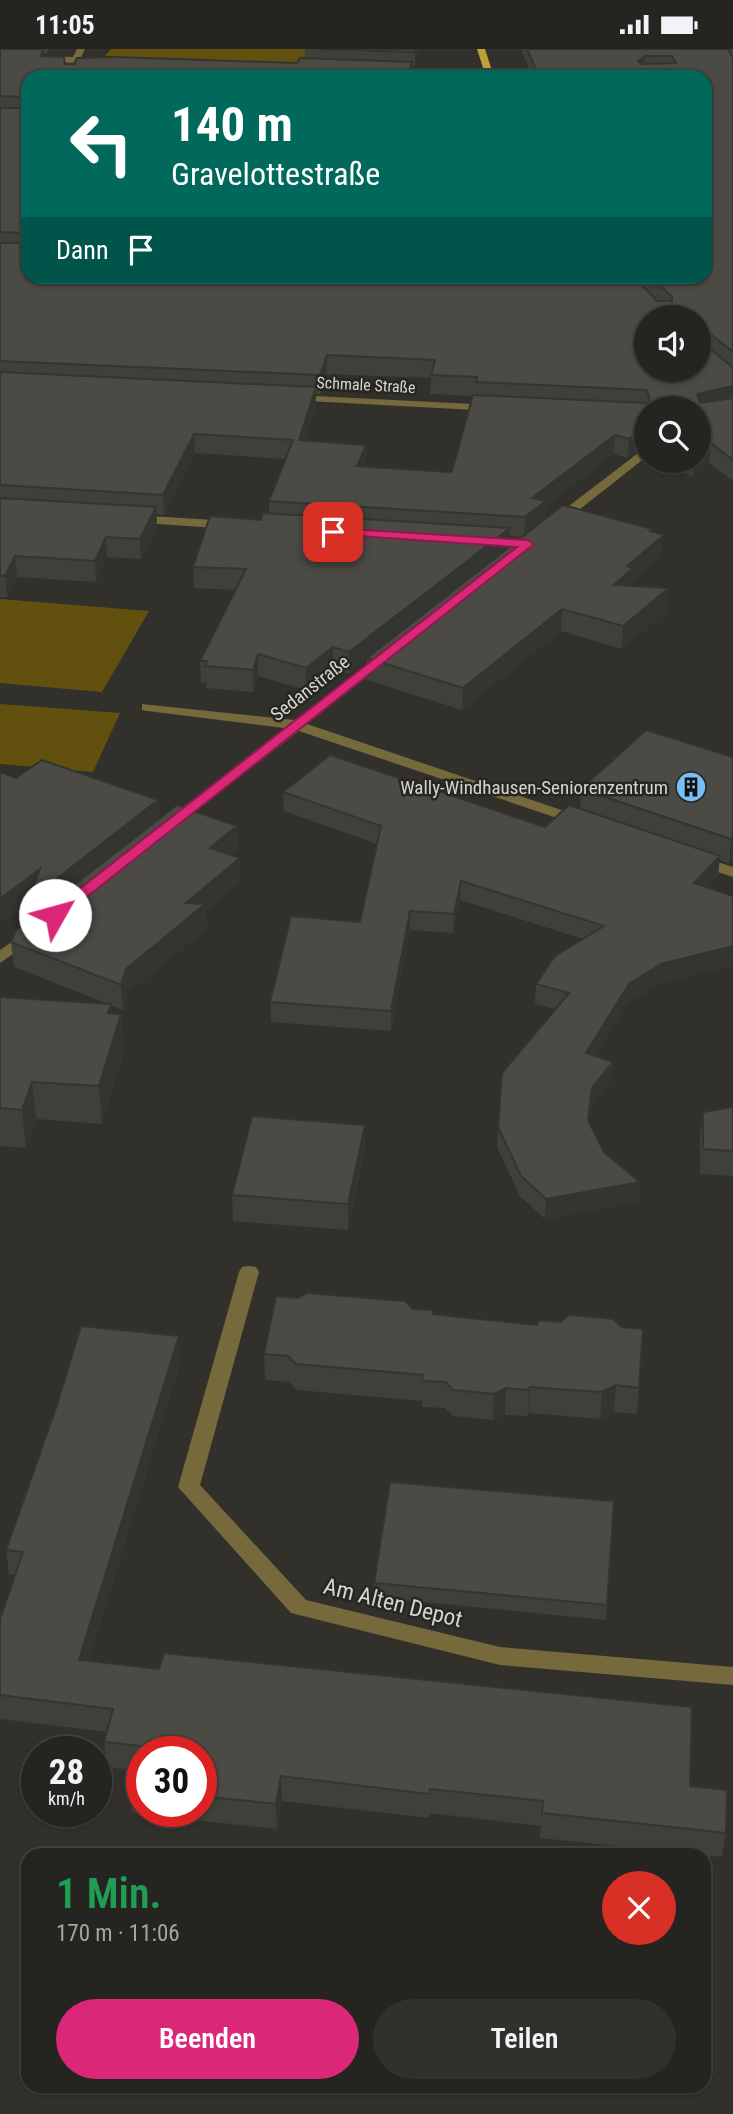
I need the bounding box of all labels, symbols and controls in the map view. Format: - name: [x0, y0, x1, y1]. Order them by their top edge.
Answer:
- text: 11:05: [35, 10, 95, 40]
- text: 140 m: [171, 96, 293, 153]
- icon: left: [56, 98, 147, 189]
- text: Gravelottestraße: [171, 155, 380, 193]
- icon: arrive: [122, 231, 160, 269]
- text: Dann: [56, 235, 108, 265]
- map controls: [634, 305, 711, 473]
- button: sound: [634, 305, 711, 382]
- street label: Schmale Straße: [316, 373, 416, 397]
- button: search: [634, 396, 711, 473]
- pin: [303, 502, 363, 562]
- icon: arrive: [314, 513, 352, 551]
- street label: Sedanstraße: [266, 650, 354, 726]
- building icon: Wally-Windhausen-Seniorenzentrum: [674, 770, 708, 804]
- place label: Wally-Windhausen-Seniorenzentrum: [400, 776, 668, 799]
- position arrow: [18, 878, 92, 952]
- street label: Am Alten Depot: [321, 1573, 465, 1633]
- speed limit sign: 30: [126, 1736, 217, 1827]
- text: 28: [49, 1752, 84, 1793]
- text: km/h: [48, 1788, 85, 1809]
- text: 1 Min.: [56, 1869, 162, 1918]
- button: close: [602, 1871, 676, 1945]
- text: 170 m · 11:06: [56, 1920, 180, 1947]
- button: Beenden: [56, 1999, 359, 2079]
- button: Teilen: [373, 1999, 676, 2079]

